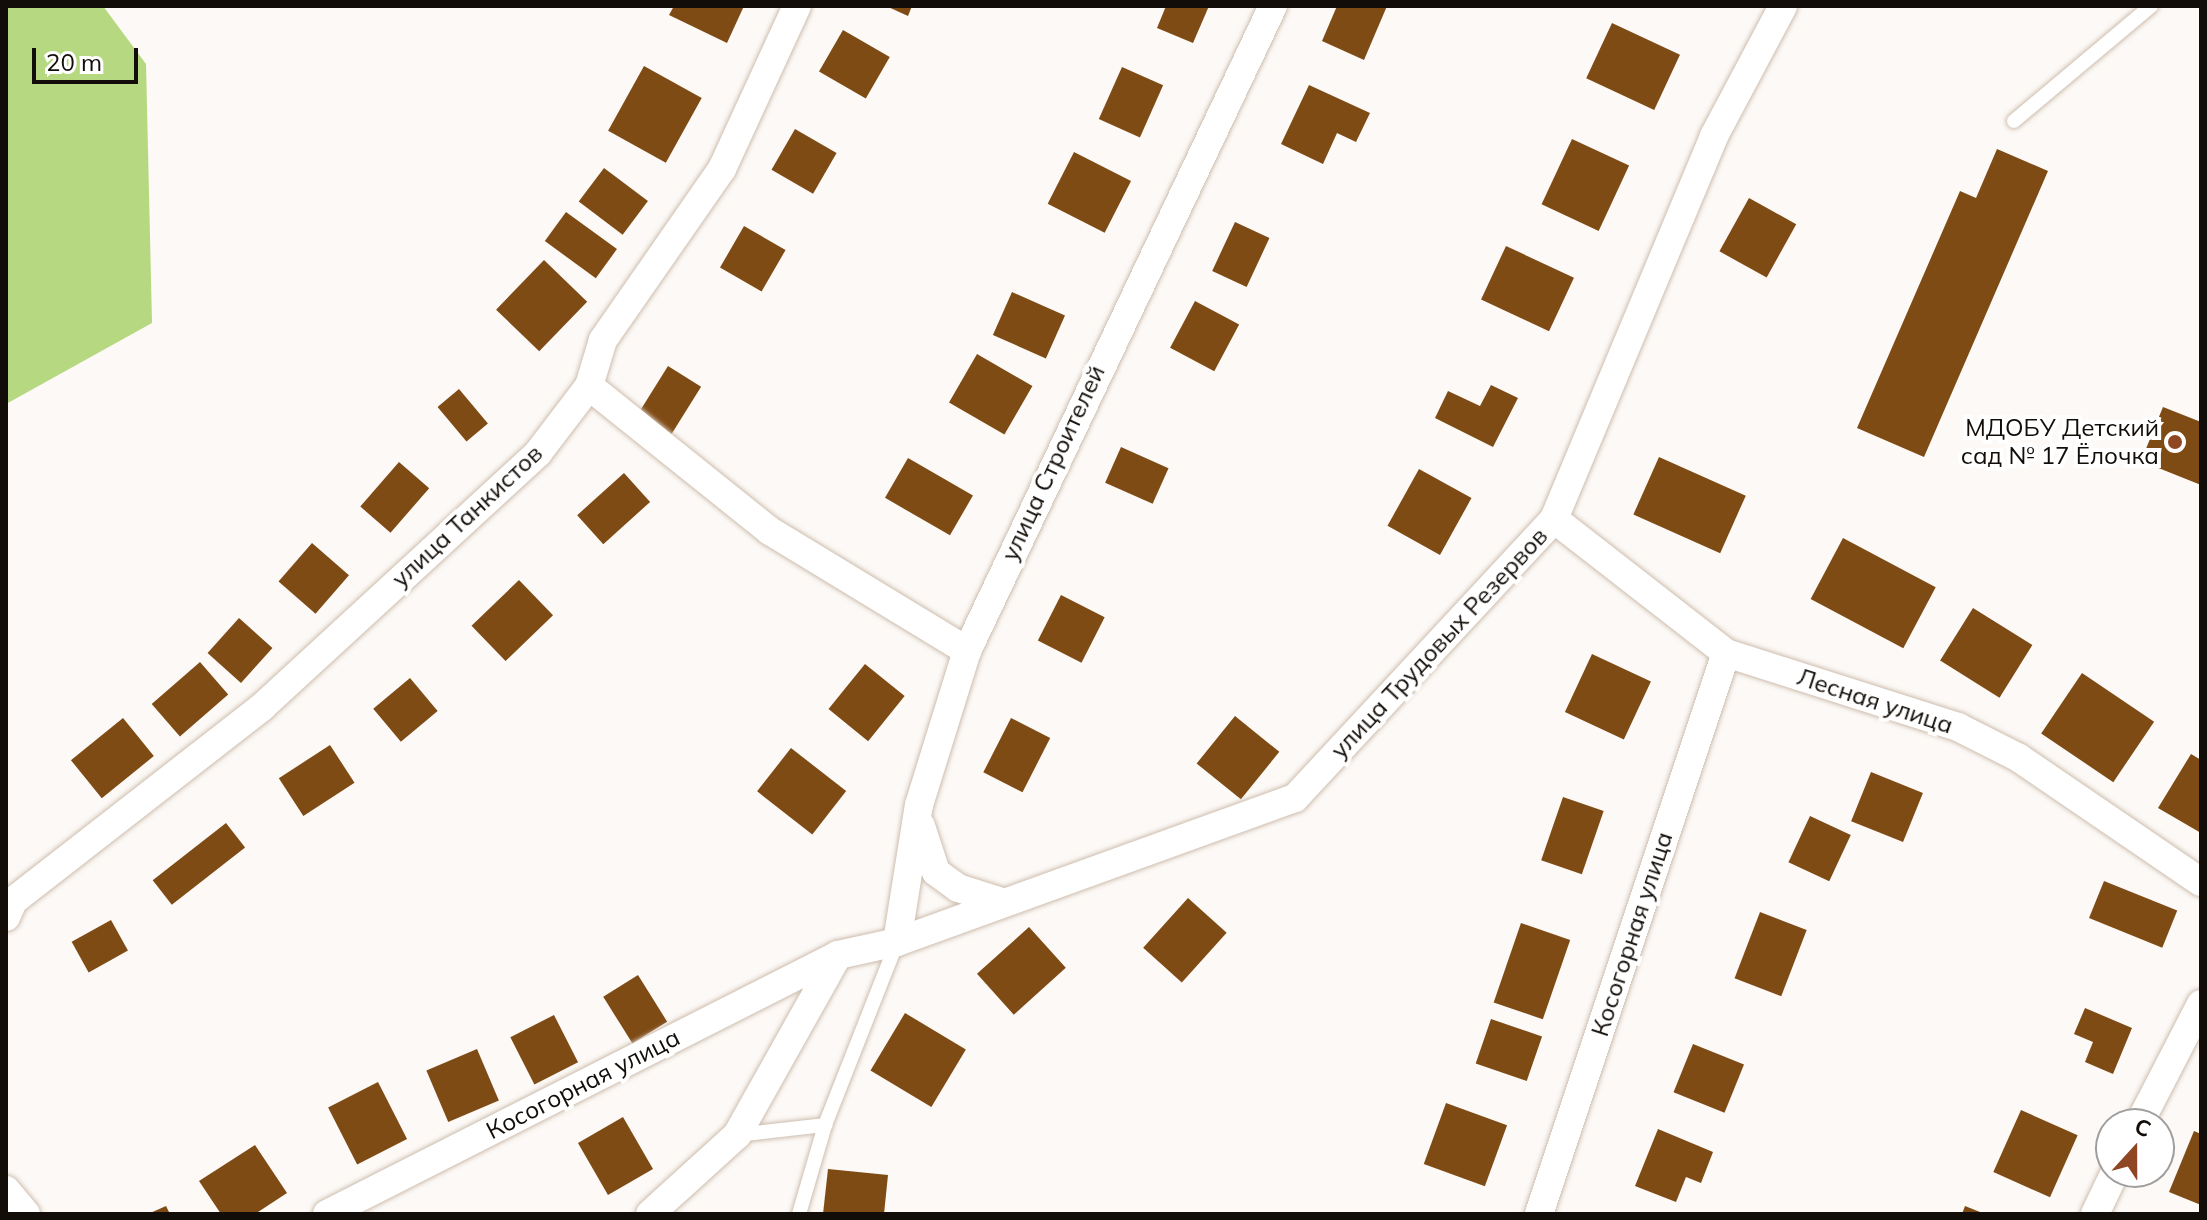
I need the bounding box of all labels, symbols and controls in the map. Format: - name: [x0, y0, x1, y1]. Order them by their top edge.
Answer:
- scale bar: [36, 32, 142, 82]
- text: 20 m: [46, 47, 102, 77]
- street label: улица Строителей: [995, 361, 1111, 565]
- place label: МДОБУ Детский сад № 17 Ёлочка: [1961, 414, 2159, 470]
- marker: МДОБУ Детский сад № 17 Ёлочка: [2166, 433, 2184, 451]
- street label: улица Танкистов: [386, 439, 548, 593]
- street label: улица Трудовых Резервов: [1325, 522, 1553, 764]
- street label: Лесная улица: [1793, 662, 1957, 740]
- street label: Косогорная улица: [1585, 828, 1679, 1040]
- street label: Косогорная улица: [481, 1023, 685, 1145]
- north arrow: [2095, 1108, 2175, 1188]
- text: С: [2131, 1112, 2155, 1143]

